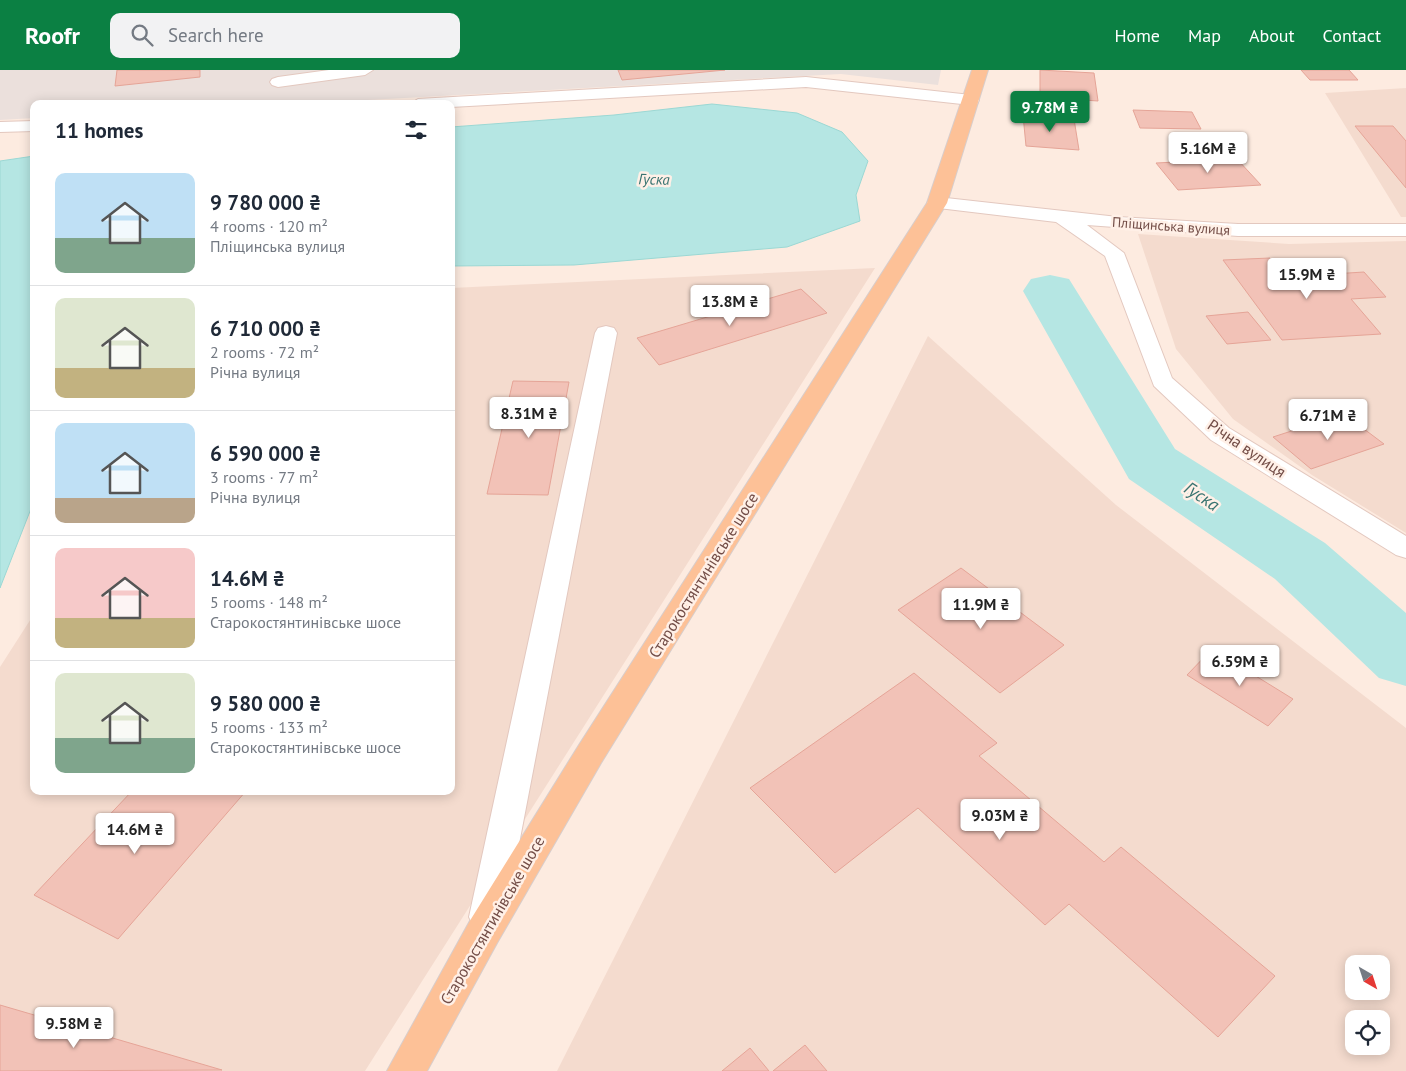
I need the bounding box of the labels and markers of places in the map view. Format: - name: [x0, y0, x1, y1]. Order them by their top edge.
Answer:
- pin: 9.78M ₴: [1004, 90, 1096, 133]
- pin: 5.16M ₴: [1162, 132, 1254, 174]
- pin: 15.9M ₴: [1261, 258, 1353, 300]
- pin: 13.8M ₴: [684, 284, 776, 327]
- pin: 8.31M ₴: [483, 396, 575, 439]
- pin: 6.71M ₴: [1282, 398, 1374, 441]
- pin: 11.9M ₴: [935, 588, 1027, 630]
- pin: 6.59M ₴: [1194, 644, 1286, 687]
- pin: 9.03M ₴: [954, 798, 1046, 841]
- pin: 14.6M ₴: [89, 812, 181, 855]
- pin: 9.58M ₴: [28, 1006, 120, 1049]

